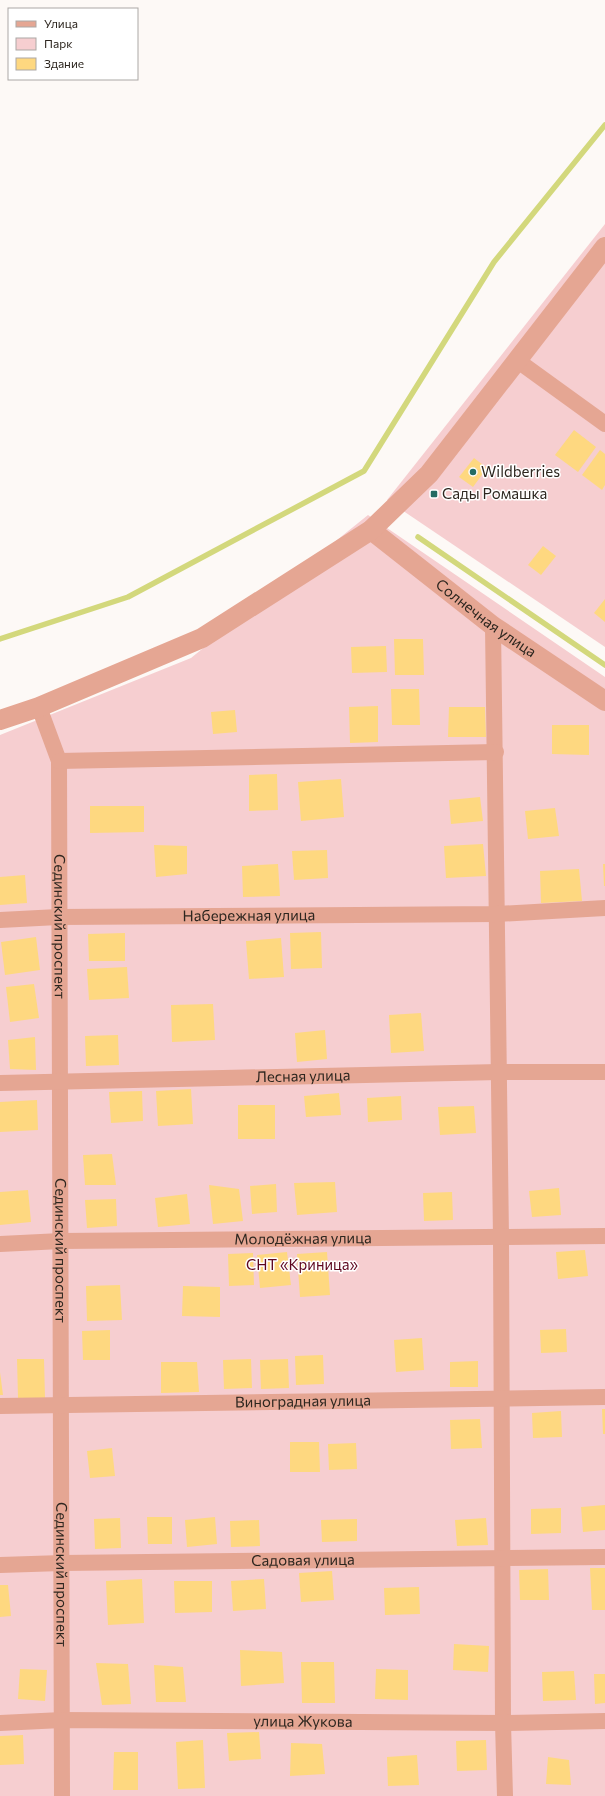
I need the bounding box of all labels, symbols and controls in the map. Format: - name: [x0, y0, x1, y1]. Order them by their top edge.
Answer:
- legend: [8, 8, 138, 80]
- text: Улица: [44, 16, 78, 30]
- text: Парк: [44, 36, 73, 50]
- text: Здание: [44, 56, 84, 70]
- place label: Wildberries: [481, 462, 560, 480]
- marker: Wildberries: [468, 467, 478, 477]
- place label: Сады Ромашка: [442, 484, 547, 502]
- marker: Сады Ромашка: [429, 489, 439, 499]
- street label: Солнечная улица: [433, 575, 540, 660]
- street label: Сединский проспект: [51, 854, 70, 999]
- street label: Набережная улица: [182, 905, 315, 924]
- street label: Лесная улица: [255, 1065, 350, 1085]
- street label: Сединский проспект: [52, 1178, 71, 1323]
- street label: Молодёжная улица: [234, 1228, 372, 1247]
- park label: СНТ «Криница»: [246, 1255, 359, 1273]
- street label: Виноградная улица: [235, 1390, 371, 1411]
- street label: Сединский проспект: [53, 1502, 72, 1647]
- street label: Садовая улица: [251, 1550, 355, 1569]
- street label: улица Жукова: [253, 1711, 353, 1730]

